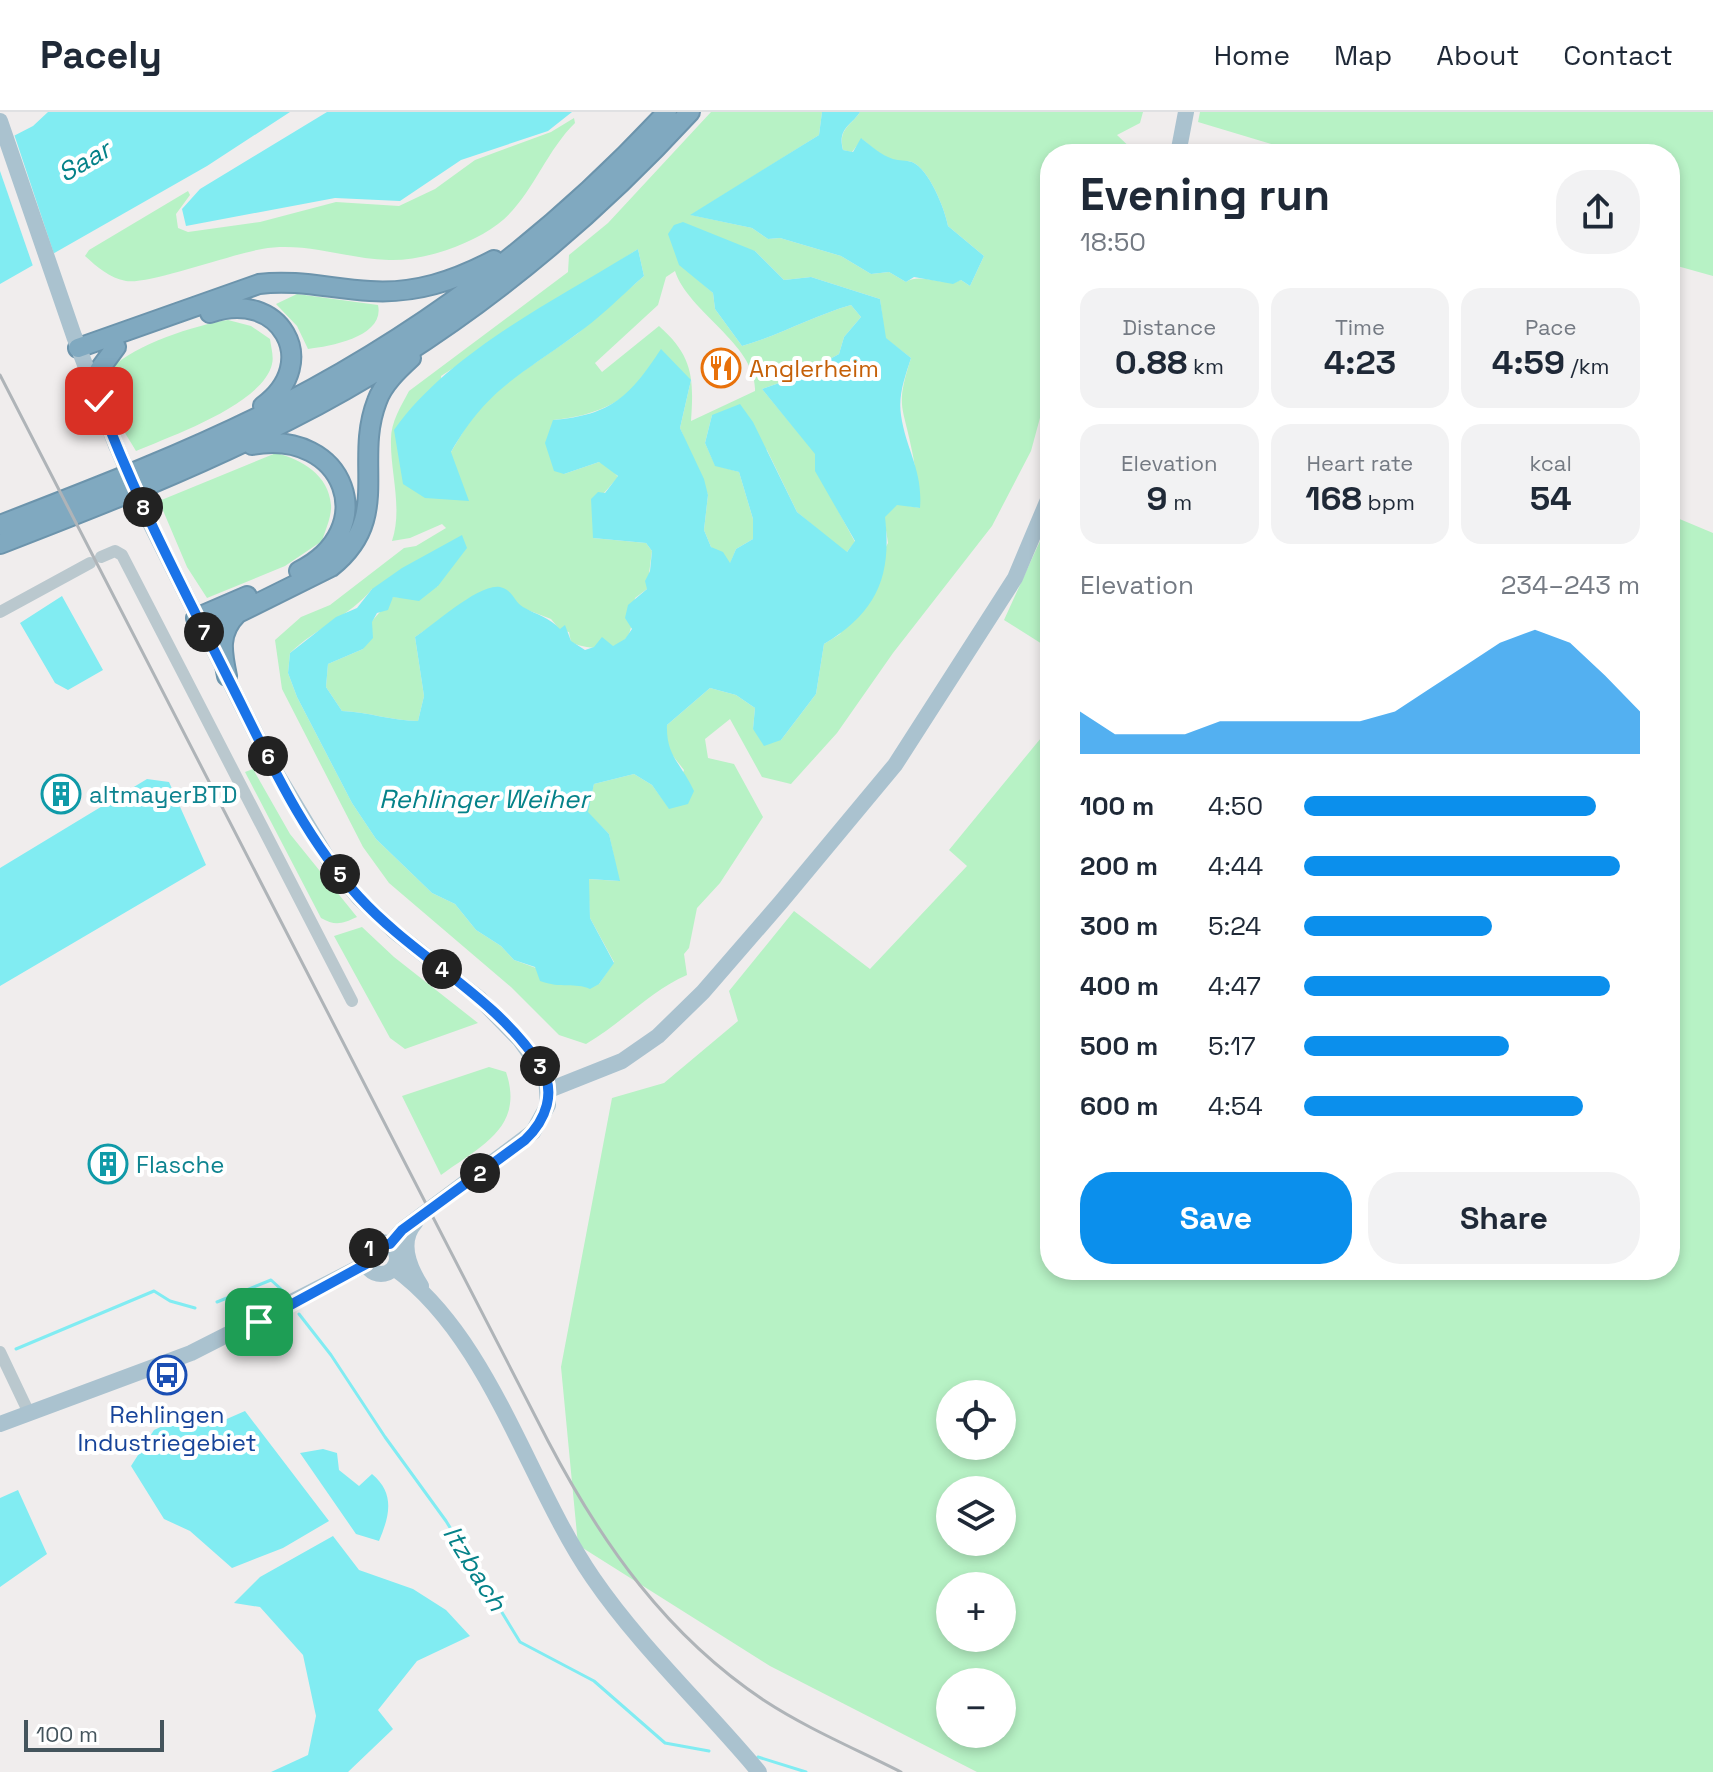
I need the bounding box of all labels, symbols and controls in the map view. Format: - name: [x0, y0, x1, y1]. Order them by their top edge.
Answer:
- text: Pacely: [40, 31, 162, 79]
- text: Home: [1214, 37, 1290, 73]
- text: Map: [1334, 37, 1392, 73]
- text: About: [1436, 37, 1519, 73]
- text: Contact: [1563, 37, 1673, 73]
- water label: Saar: [51, 131, 119, 190]
- text: Evening run: [1080, 167, 1330, 223]
- button: share: [1556, 170, 1640, 254]
- text: 18:50: [1080, 225, 1146, 259]
- text: Distance: [1122, 313, 1216, 341]
- text: Time: [1335, 313, 1385, 341]
- text: Pace: [1525, 313, 1576, 341]
- text: 0.88: [1115, 341, 1187, 384]
- text: 4:23: [1324, 341, 1396, 384]
- text: 4:59: [1492, 341, 1565, 384]
- restaurant icon: Anglerheim: [700, 347, 742, 389]
- text: km: [1187, 352, 1224, 380]
- text: /km: [1565, 352, 1610, 380]
- place label: Anglerheim: [749, 353, 879, 384]
- pin: [65, 367, 133, 435]
- icon: check: [77, 379, 121, 423]
- text: Elevation: [1121, 449, 1218, 477]
- text: Heart rate: [1307, 449, 1413, 477]
- text: kcal: [1529, 449, 1572, 477]
- text: 9: [1147, 477, 1168, 520]
- text: 168: [1305, 477, 1362, 520]
- text: 54: [1530, 477, 1572, 520]
- pin: 8: [123, 487, 163, 527]
- text: m: [1168, 488, 1192, 516]
- text: bpm: [1362, 488, 1415, 516]
- text: 8: [136, 493, 150, 521]
- text: Elevation: [1080, 568, 1194, 602]
- text: 234–243 m: [1501, 568, 1640, 602]
- pin: 7: [184, 612, 224, 652]
- text: 7: [198, 618, 210, 646]
- pin: 6: [248, 736, 288, 776]
- text: 6: [261, 742, 275, 770]
- building icon: altmayerBTD: [40, 773, 82, 815]
- place label: altmayerBTD: [89, 779, 237, 810]
- water label: Rehlinger Weiher: [379, 782, 592, 816]
- text: 100 m: [1080, 789, 1154, 823]
- text: 4:50: [1208, 789, 1263, 823]
- text: 200 m: [1080, 849, 1158, 883]
- text: 4:44: [1208, 849, 1263, 883]
- pin: 5: [320, 854, 360, 894]
- text: 5: [333, 860, 347, 888]
- text: 300 m: [1080, 909, 1158, 943]
- text: 5:24: [1208, 909, 1261, 943]
- pin: 4: [422, 949, 462, 989]
- text: 4: [435, 955, 449, 983]
- text: 400 m: [1080, 969, 1159, 1003]
- text: 4:47: [1208, 969, 1261, 1003]
- text: 500 m: [1080, 1029, 1158, 1063]
- text: 5:17: [1208, 1029, 1256, 1063]
- pin: 3: [520, 1046, 560, 1086]
- text: 3: [533, 1052, 547, 1080]
- text: 600 m: [1080, 1089, 1159, 1123]
- text: 4:54: [1208, 1089, 1263, 1123]
- building icon: Flasche: [87, 1143, 129, 1185]
- place label: Flasche: [136, 1149, 224, 1180]
- pin: 2: [460, 1153, 500, 1193]
- text: 2: [473, 1159, 487, 1187]
- button: Save: [1080, 1172, 1352, 1264]
- button: Share: [1368, 1172, 1640, 1264]
- pin: 1: [349, 1228, 389, 1268]
- text: 1: [364, 1234, 374, 1262]
- pin: [225, 1288, 293, 1356]
- icon: arrive: [237, 1300, 281, 1344]
- bus stop icon: Rehlingen Industriegebiet: [146, 1354, 188, 1396]
- map controls: [936, 1380, 1016, 1748]
- button: locate: [936, 1380, 1016, 1460]
- place label: Rehlingen Industriegebiet: [78, 1399, 257, 1458]
- button: layers: [936, 1476, 1016, 1556]
- water label: Itzbach: [435, 1519, 515, 1618]
- button: +: [936, 1572, 1016, 1652]
- button: −: [936, 1668, 1016, 1748]
- scale bar: [24, 1716, 164, 1752]
- text: 100 m: [36, 1720, 98, 1748]

